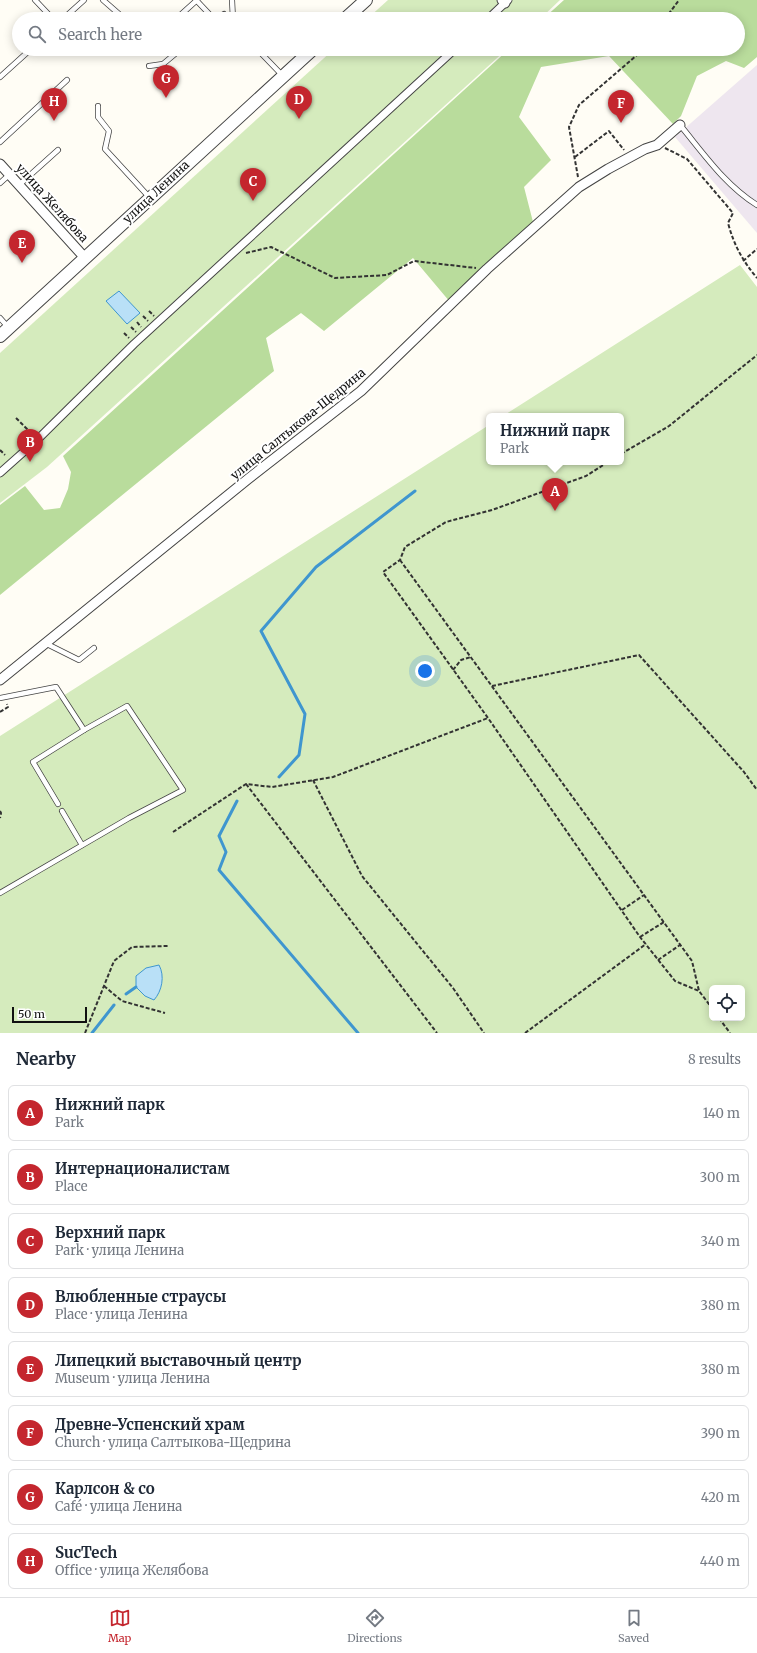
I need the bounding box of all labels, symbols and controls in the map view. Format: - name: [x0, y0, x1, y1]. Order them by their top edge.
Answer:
- search box: [12, 12, 745, 56]
- icon: search: [26, 23, 48, 45]
- text: Search here: [58, 25, 142, 44]
- pin: G: [153, 65, 179, 98]
- pin: D: [286, 86, 312, 119]
- pin: H: [41, 88, 67, 121]
- pin: F: [608, 90, 634, 123]
- street label: улица Ленина: [119, 157, 192, 226]
- street label: улица Желябова: [13, 160, 92, 246]
- pin: C: [240, 168, 266, 201]
- pin: E: [9, 230, 35, 263]
- street label: улица Салтыкова-Щедрина: [227, 364, 368, 483]
- popup: [486, 413, 624, 465]
- text: Нижний парк: [500, 421, 610, 440]
- pin: B: [17, 429, 43, 462]
- text: Park: [500, 440, 529, 457]
- pin: A: [542, 478, 568, 511]
- your location: [415, 661, 435, 681]
- map controls: [709, 985, 745, 1021]
- button: locate: [709, 985, 745, 1021]
- scale bar: [12, 1005, 87, 1024]
- text: 50 m: [18, 1007, 45, 1021]
- text: Nearby: [16, 1048, 76, 1070]
- text: 8 results: [688, 1051, 741, 1068]
- text: Нижний парк: [55, 1095, 165, 1114]
- text: A: [25, 1105, 35, 1122]
- text: 140 m: [703, 1105, 740, 1122]
- text: Park: [55, 1114, 84, 1131]
- text: Интернационалистам: [55, 1159, 230, 1178]
- text: B: [25, 1169, 35, 1186]
- text: 300 m: [700, 1169, 740, 1186]
- text: Place: [55, 1178, 88, 1195]
- text: Верхний парк: [55, 1223, 166, 1242]
- text: C: [26, 1233, 34, 1250]
- text: 340 m: [701, 1233, 740, 1250]
- text: Park · улица Ленина: [55, 1242, 184, 1259]
- text: Влюбленные страусы: [55, 1287, 226, 1306]
- text: D: [25, 1297, 35, 1314]
- text: 380 m: [701, 1297, 740, 1314]
- text: Place · улица Ленина: [55, 1306, 188, 1323]
- text: Липецкий выставочный центр: [55, 1351, 302, 1370]
- text: E: [26, 1361, 34, 1378]
- text: 380 m: [701, 1361, 740, 1378]
- text: Museum · улица Ленина: [55, 1370, 210, 1387]
- text: Древне-Успенский храм: [55, 1415, 245, 1434]
- text: F: [26, 1425, 34, 1442]
- text: 390 m: [701, 1425, 740, 1442]
- text: Church · улица Салтыкова-Щедрина: [55, 1434, 291, 1451]
- text: Карлсон & co: [55, 1479, 155, 1498]
- text: G: [25, 1489, 35, 1506]
- text: 420 m: [701, 1489, 740, 1506]
- text: Café · улица Ленина: [55, 1498, 182, 1515]
- text: SucTech: [55, 1543, 117, 1562]
- text: H: [25, 1553, 35, 1570]
- text: 440 m: [700, 1553, 740, 1570]
- text: Office · улица Желябова: [55, 1562, 209, 1579]
- tab: Map: [108, 1607, 131, 1645]
- tab: Directions: [347, 1607, 402, 1645]
- tab: Saved: [618, 1607, 649, 1645]

